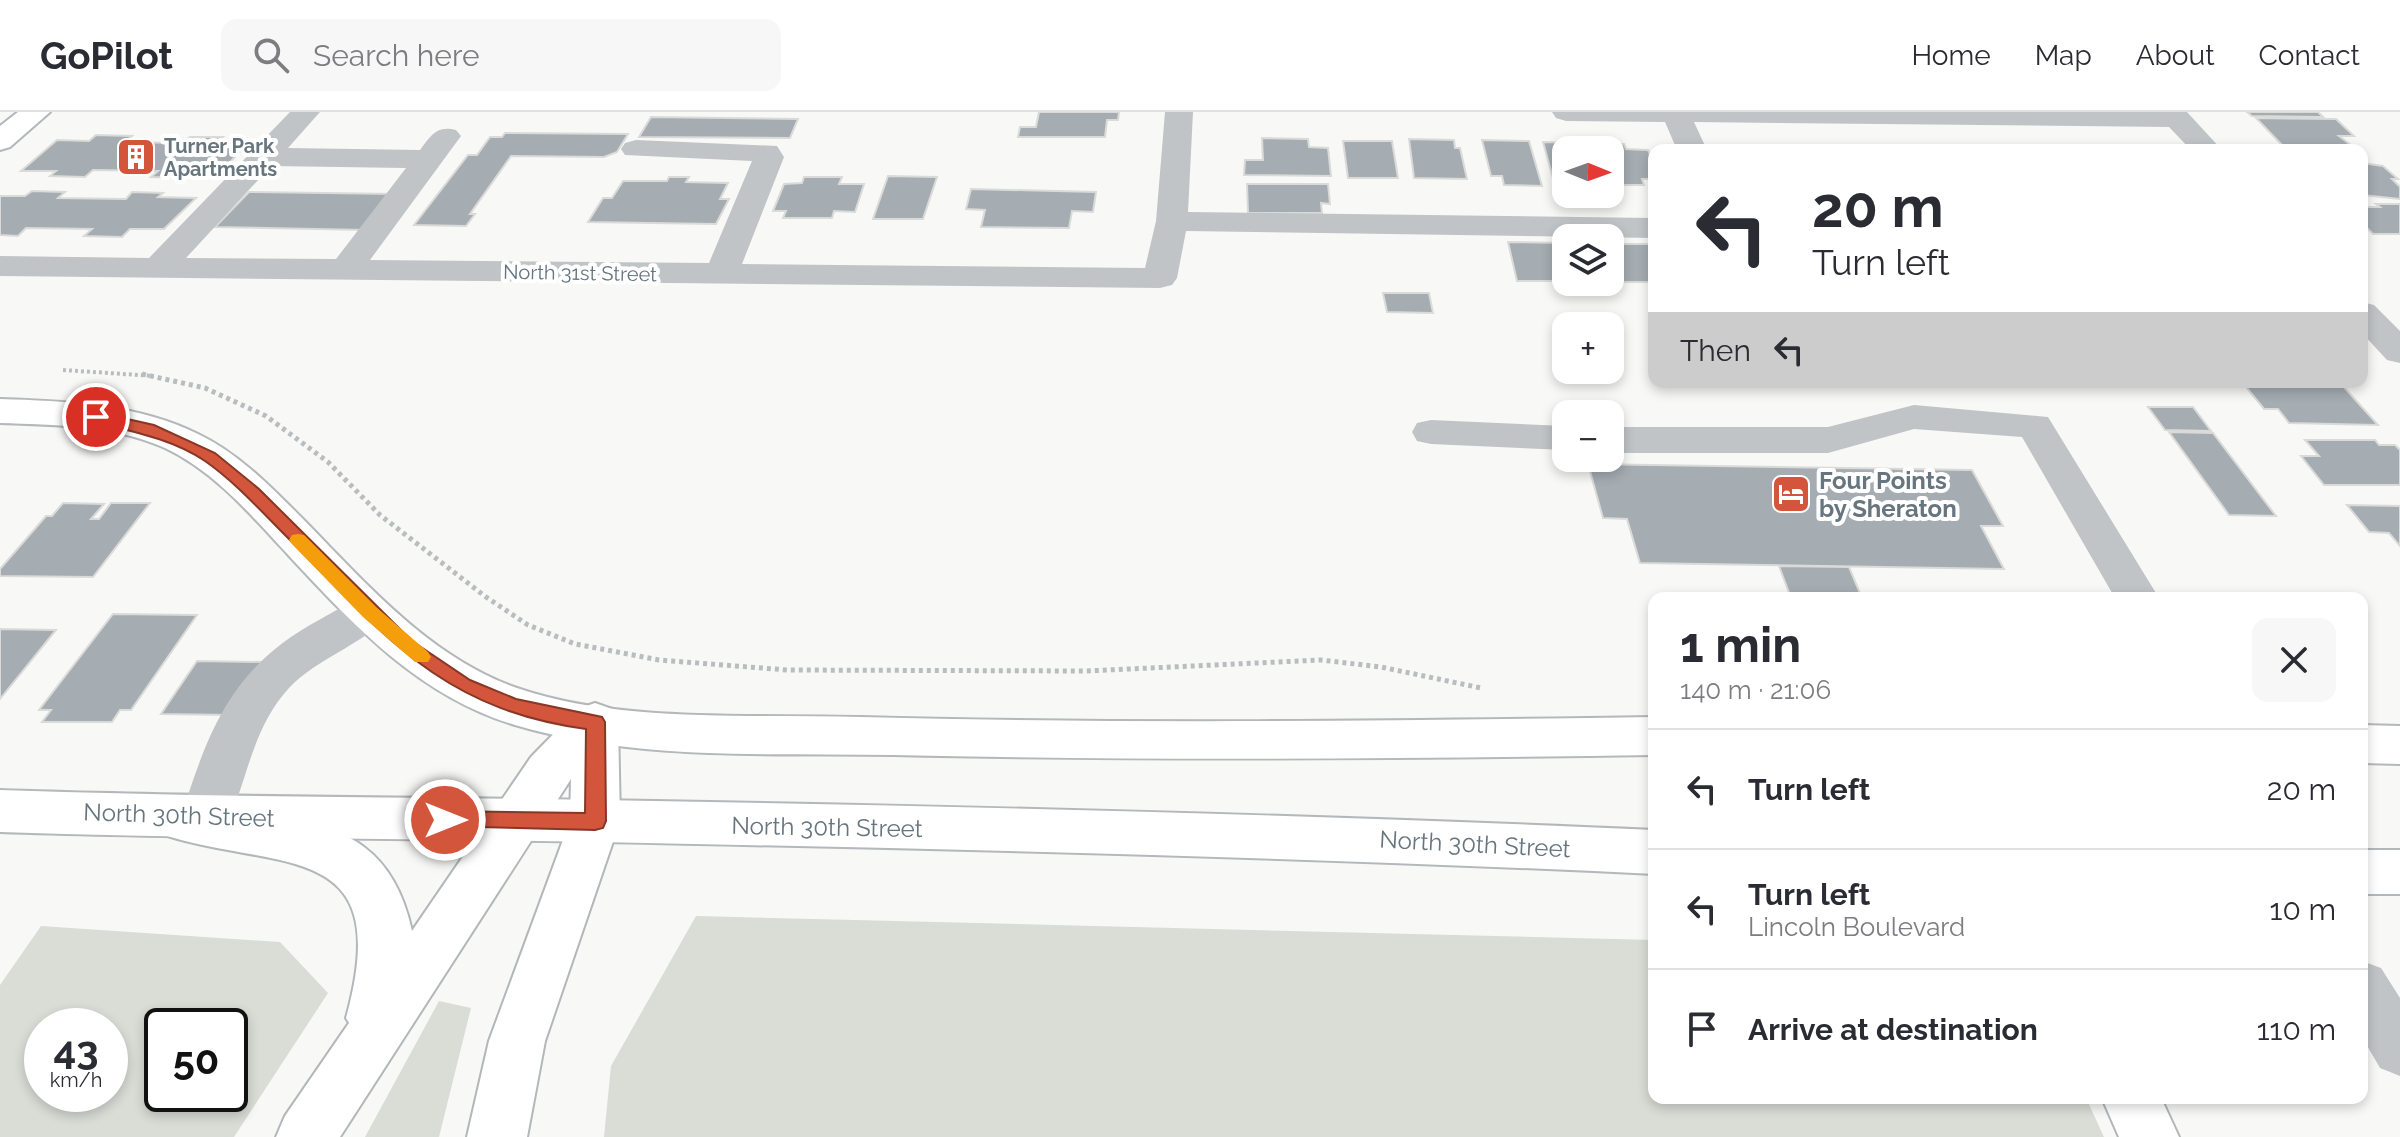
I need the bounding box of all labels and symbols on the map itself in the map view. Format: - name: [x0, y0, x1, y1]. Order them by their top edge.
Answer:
- place label: Turner Park Apartments: [164, 134, 277, 181]
- building icon: Turner Park Apartments: [115, 136, 157, 178]
- north arrow: [1552, 136, 1624, 208]
- street label: North 31st Street: [503, 260, 657, 286]
- pin: [62, 383, 130, 451]
- place label: Four Points by Sheraton: [1819, 466, 1957, 523]
- hotel icon: Four Points by Sheraton: [1770, 473, 1812, 515]
- position arrow: [403, 778, 487, 862]
- street label: North 30th Street: [83, 797, 275, 833]
- street label: North 30th Street: [731, 811, 923, 843]
- street label: North 30th Street: [1379, 825, 1571, 863]
- speed limit sign: 50: [144, 1008, 248, 1112]

